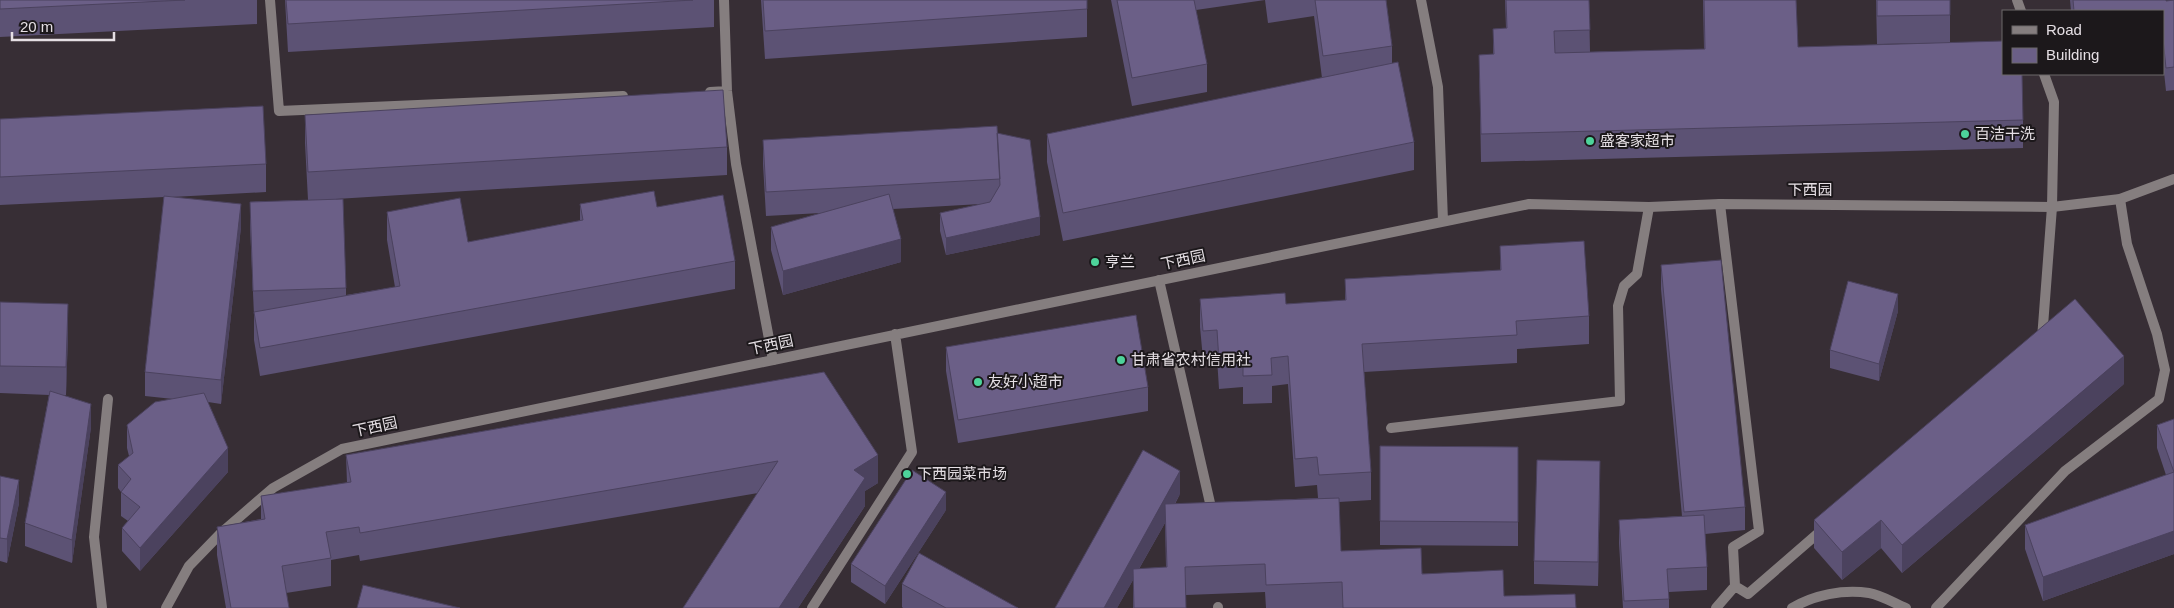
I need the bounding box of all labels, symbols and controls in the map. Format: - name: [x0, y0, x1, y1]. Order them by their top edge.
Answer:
- scale bar: [12, 10, 115, 42]
- legend: [2002, 10, 2164, 75]
- text: 20 m: [20, 18, 53, 35]
- text: Road: [2046, 21, 2082, 38]
- text: Building: [2046, 46, 2099, 63]
- place label: 百洁干洗: [1975, 125, 2035, 142]
- marker: 百洁干洗: [1959, 128, 1971, 140]
- place label: 盛客家超市: [1600, 132, 1675, 149]
- marker: 盛客家超市: [1584, 135, 1596, 147]
- street label: 下西园: [1787, 181, 1833, 198]
- street label: 下西园: [1159, 247, 1207, 273]
- place label: 亨兰: [1105, 253, 1135, 270]
- marker: 亨兰: [1089, 256, 1101, 268]
- street label: 下西园: [747, 332, 795, 358]
- place label: 甘肃省农村信用社: [1131, 351, 1251, 368]
- marker: 甘肃省农村信用社: [1115, 354, 1127, 366]
- place label: 友好小超市: [988, 373, 1063, 390]
- marker: 友好小超市: [972, 376, 984, 388]
- street label: 下西园: [351, 414, 399, 440]
- place label: 下西园菜市场: [917, 465, 1007, 482]
- marker: 下西园菜市场: [901, 468, 913, 480]

